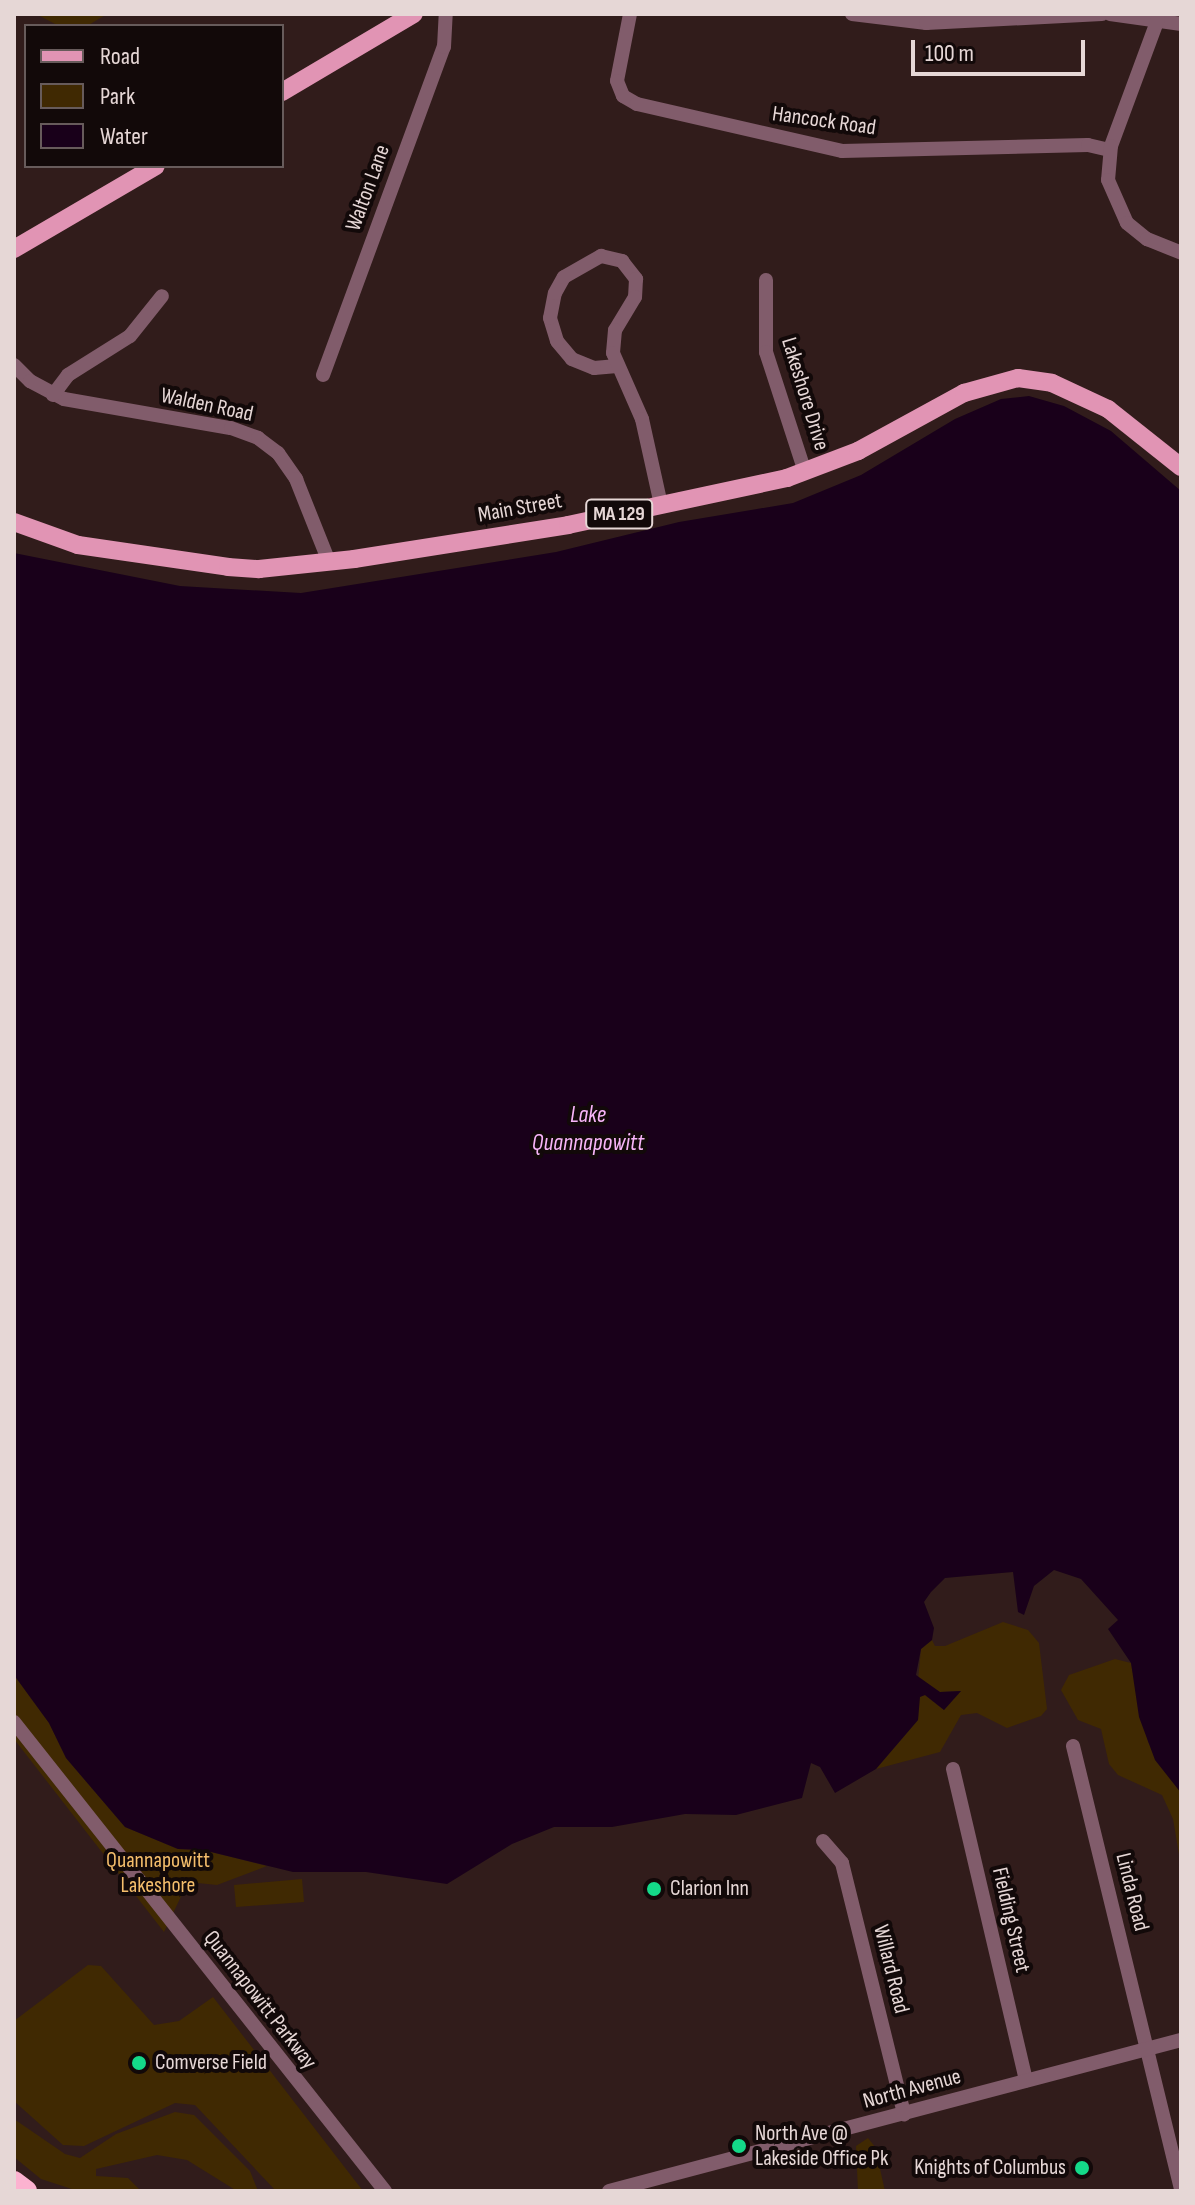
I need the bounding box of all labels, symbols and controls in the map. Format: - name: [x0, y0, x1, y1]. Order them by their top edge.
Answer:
- legend: [24, 24, 284, 168]
- scale bar: [915, 24, 1089, 74]
- text: 100 m: [925, 39, 974, 68]
- text: Road: [100, 42, 140, 71]
- text: Park: [100, 82, 135, 111]
- street label: Hancock Road: [771, 101, 877, 141]
- text: Water: [100, 122, 148, 151]
- street label: Walton Lane: [340, 141, 396, 235]
- street label: Lakeshore Drive: [775, 334, 835, 454]
- street label: Walden Road: [158, 382, 256, 428]
- street label: Main Street: [476, 488, 564, 528]
- road number: MA 129: [585, 498, 653, 530]
- water label: Lake Quannapowitt: [532, 1101, 644, 1157]
- park label: Quannapowitt Lakeshore: [106, 1847, 210, 1898]
- street label: Linda Road: [1110, 1850, 1154, 1934]
- street label: Fielding Street: [986, 1865, 1036, 1975]
- place label: Clarion Inn: [670, 1876, 749, 1902]
- marker: Clarion Inn: [645, 1880, 663, 1898]
- street label: Willard Road: [867, 1922, 915, 2016]
- street label: Quannapowitt Parkway: [198, 1926, 322, 2074]
- place label: Comverse Field: [155, 2050, 267, 2076]
- marker: Comverse Field: [130, 2054, 148, 2072]
- street label: North Avenue: [860, 2063, 964, 2115]
- place label: North Ave @ Lakeside Office Pk: [755, 2120, 888, 2172]
- marker: North Ave @ Lakeside Office Pk: [730, 2137, 748, 2155]
- place label: Knights of Columbus: [914, 2155, 1066, 2181]
- marker: Knights of Columbus: [1073, 2159, 1091, 2177]

